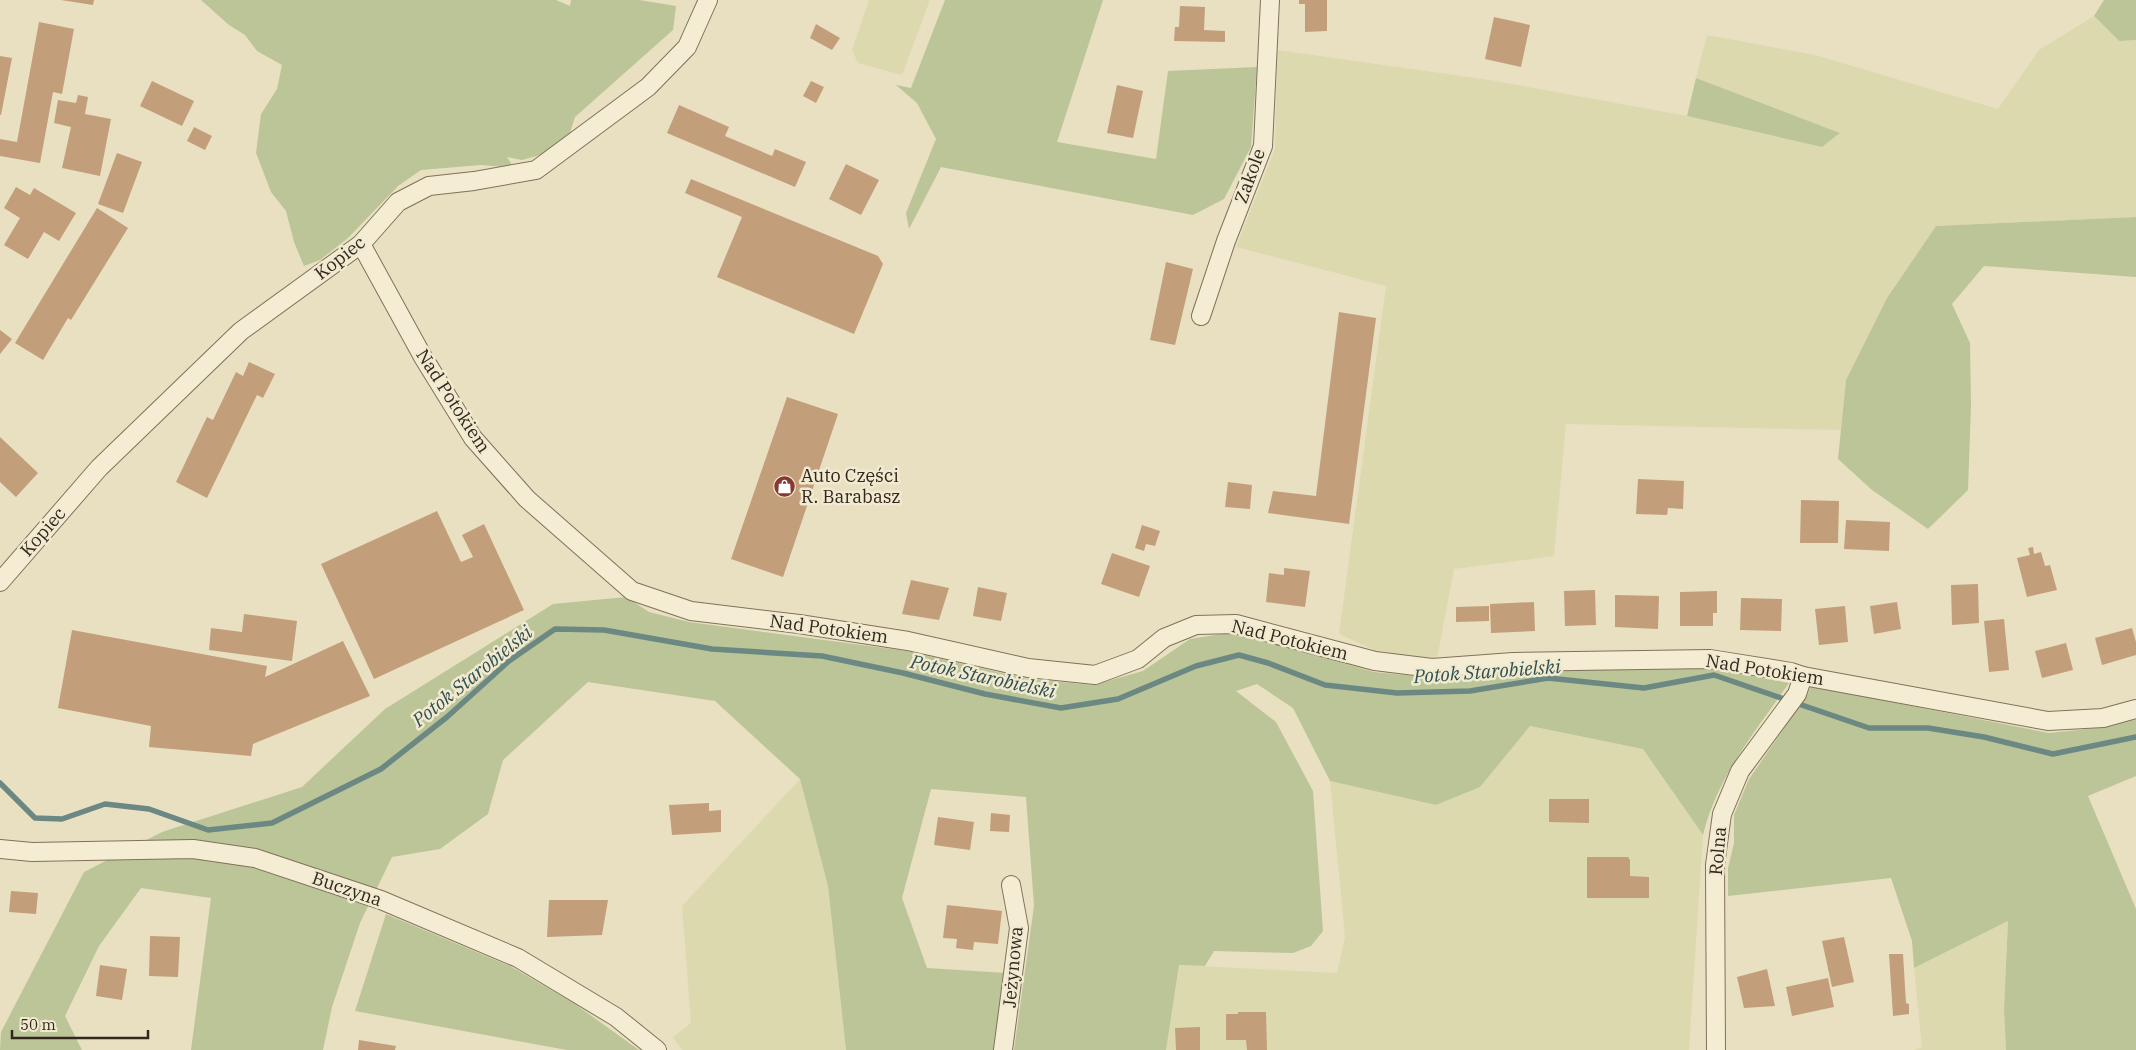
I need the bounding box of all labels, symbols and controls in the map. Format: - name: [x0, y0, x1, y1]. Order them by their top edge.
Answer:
- street label: Zakole: [1229, 145, 1270, 206]
- street label: Kopiec: [310, 231, 370, 285]
- street label: Nad Potokiem: [411, 344, 496, 457]
- place label: Auto Części R. Barabasz: [801, 464, 900, 508]
- shop icon: Auto Części R. Barabasz: [773, 474, 797, 498]
- street label: Kopiec: [15, 502, 70, 561]
- street label: Nad Potokiem: [768, 609, 890, 648]
- street label: Nad Potokiem: [1229, 614, 1351, 665]
- water label: Potok Starobielski: [406, 620, 537, 732]
- water label: Potok Starobielski: [907, 649, 1058, 703]
- street label: Nad Potokiem: [1704, 649, 1826, 690]
- water label: Potok Starobielski: [1412, 654, 1562, 688]
- street label: Rolna: [1704, 826, 1731, 876]
- street label: Buczyna: [309, 866, 385, 911]
- street label: Jeżynowa: [997, 925, 1028, 1009]
- scale bar: [12, 1008, 149, 1040]
- text: 50 m: [20, 1015, 56, 1034]

